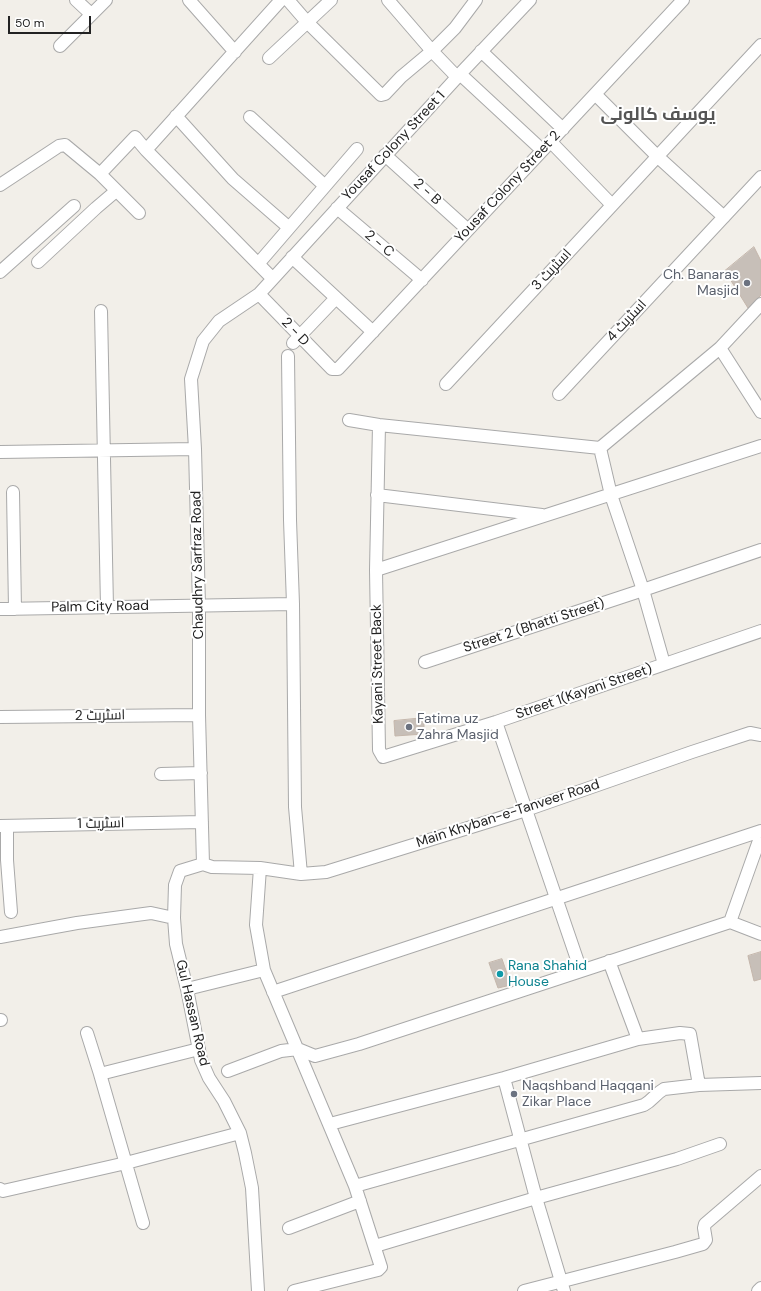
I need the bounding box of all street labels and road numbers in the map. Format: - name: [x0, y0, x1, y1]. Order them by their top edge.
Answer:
- street label: Yousaf Colony Street 1: [339, 88, 449, 204]
- street label: Yousaf Colony Street 2: [452, 128, 564, 246]
- street label: 2 - B: [410, 175, 444, 209]
- street label: 2 - C: [361, 227, 397, 261]
- street label: اسٹریٹ 3: [529, 246, 575, 294]
- street label: اسٹریٹ 4: [603, 297, 651, 345]
- street label: 2 - D: [278, 314, 312, 350]
- street label: Chaudhry Sarfraz Road: [188, 491, 208, 639]
- street label: Street 2 (Bhatti Street): [461, 595, 607, 657]
- street label: Palm City Road: [51, 598, 149, 616]
- street label: Kayani Street Back: [369, 604, 387, 724]
- street label: Street 1(Kayani Street): [514, 661, 654, 723]
- street label: اسٹریٹ 2: [75, 707, 125, 725]
- street label: Main Khyban-e-Tanveer Road: [414, 776, 602, 852]
- street label: اسٹریٹ 1: [77, 815, 125, 833]
- street label: Gul Hassan Road: [172, 958, 212, 1068]

